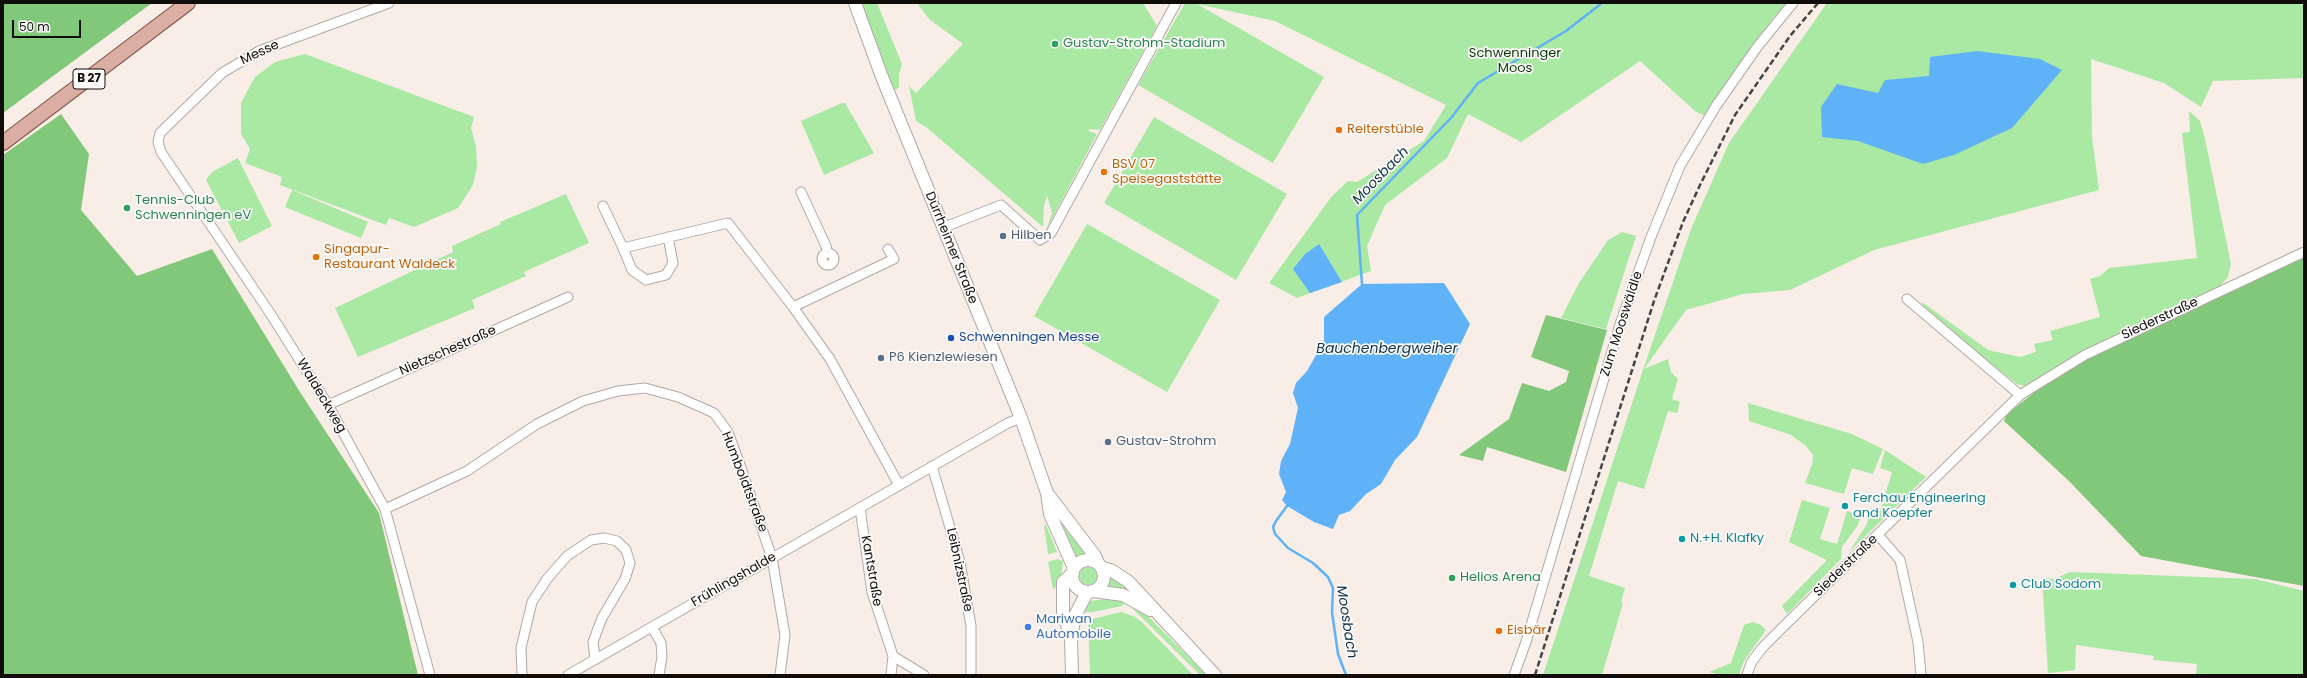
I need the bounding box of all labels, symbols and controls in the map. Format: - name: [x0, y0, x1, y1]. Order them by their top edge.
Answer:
- scale bar: [14, 12, 83, 38]
- text: 50 m: [19, 18, 50, 35]
- place label: Gustav-Strohm-Stadium: [1063, 36, 1225, 52]
- street label: Messe: [238, 37, 282, 69]
- marker: Gustav-Strohm-Stadium: [1050, 39, 1060, 49]
- park label: Schwenninger Moos: [1469, 46, 1561, 77]
- road number: B 27: [73, 69, 105, 89]
- place label: Reiterstüble: [1347, 122, 1424, 138]
- marker: Reiterstüble: [1334, 125, 1344, 135]
- water label: Moosbach: [1349, 144, 1413, 208]
- place label: BSV 07 Speisegaststätte: [1112, 157, 1221, 188]
- marker: BSV 07 Speisegaststätte: [1099, 167, 1109, 177]
- street label: Dürrheimer Straße: [921, 190, 981, 306]
- place label: Tennis-Club Schwenningen eV: [135, 193, 251, 224]
- marker: Tennis-Club Schwenningen eV: [122, 203, 132, 213]
- place label: Hilben: [1011, 228, 1052, 244]
- marker: Hilben: [998, 231, 1008, 241]
- place label: Singapur- Restaurant Waldeck: [324, 242, 455, 273]
- marker: Singapur- Restaurant Waldeck: [311, 252, 321, 262]
- street label: Zum Mooswäldle: [1598, 270, 1646, 378]
- street label: Siederstraße: [2119, 294, 2201, 344]
- street label: Nietzschestraße: [397, 323, 499, 379]
- place label: Schwenningen Messe: [959, 330, 1099, 346]
- marker: Schwenningen Messe: [946, 333, 956, 343]
- water label: Bauchenbergweiher: [1316, 341, 1458, 357]
- place label: P6 Kienzlewiesen: [889, 350, 998, 366]
- marker: P6 Kienzlewiesen: [876, 353, 886, 363]
- street label: Waldeckweg: [293, 356, 349, 436]
- street label: Humboldtstraße: [718, 429, 770, 535]
- place label: Gustav-Strohm: [1116, 434, 1216, 450]
- marker: Gustav-Strohm: [1103, 437, 1113, 447]
- place label: Ferchau Engineering and Koepfer: [1853, 491, 1986, 522]
- marker: Ferchau Engineering and Koepfer: [1840, 501, 1850, 511]
- street label: Leibnizstraße: [943, 527, 975, 613]
- place label: N.+H. Klafky: [1690, 531, 1764, 547]
- street label: Siederstraße: [1811, 532, 1881, 600]
- street label: Kantstraße: [857, 534, 885, 608]
- marker: N.+H. Klafky: [1677, 534, 1687, 544]
- street label: Frühlingshalde: [689, 549, 779, 611]
- place label: Helios Arena: [1460, 570, 1541, 586]
- marker: Helios Arena: [1447, 573, 1457, 583]
- place label: Club Sodom: [2021, 577, 2101, 593]
- marker: Club Sodom: [2008, 580, 2018, 590]
- water label: Moosbach: [1332, 584, 1360, 660]
- place label: Mariwan Automobile: [1036, 612, 1111, 643]
- marker: Mariwan Automobile: [1023, 622, 1033, 632]
- place label: Eisbär: [1507, 623, 1546, 639]
- marker: Eisbär: [1494, 626, 1504, 636]

